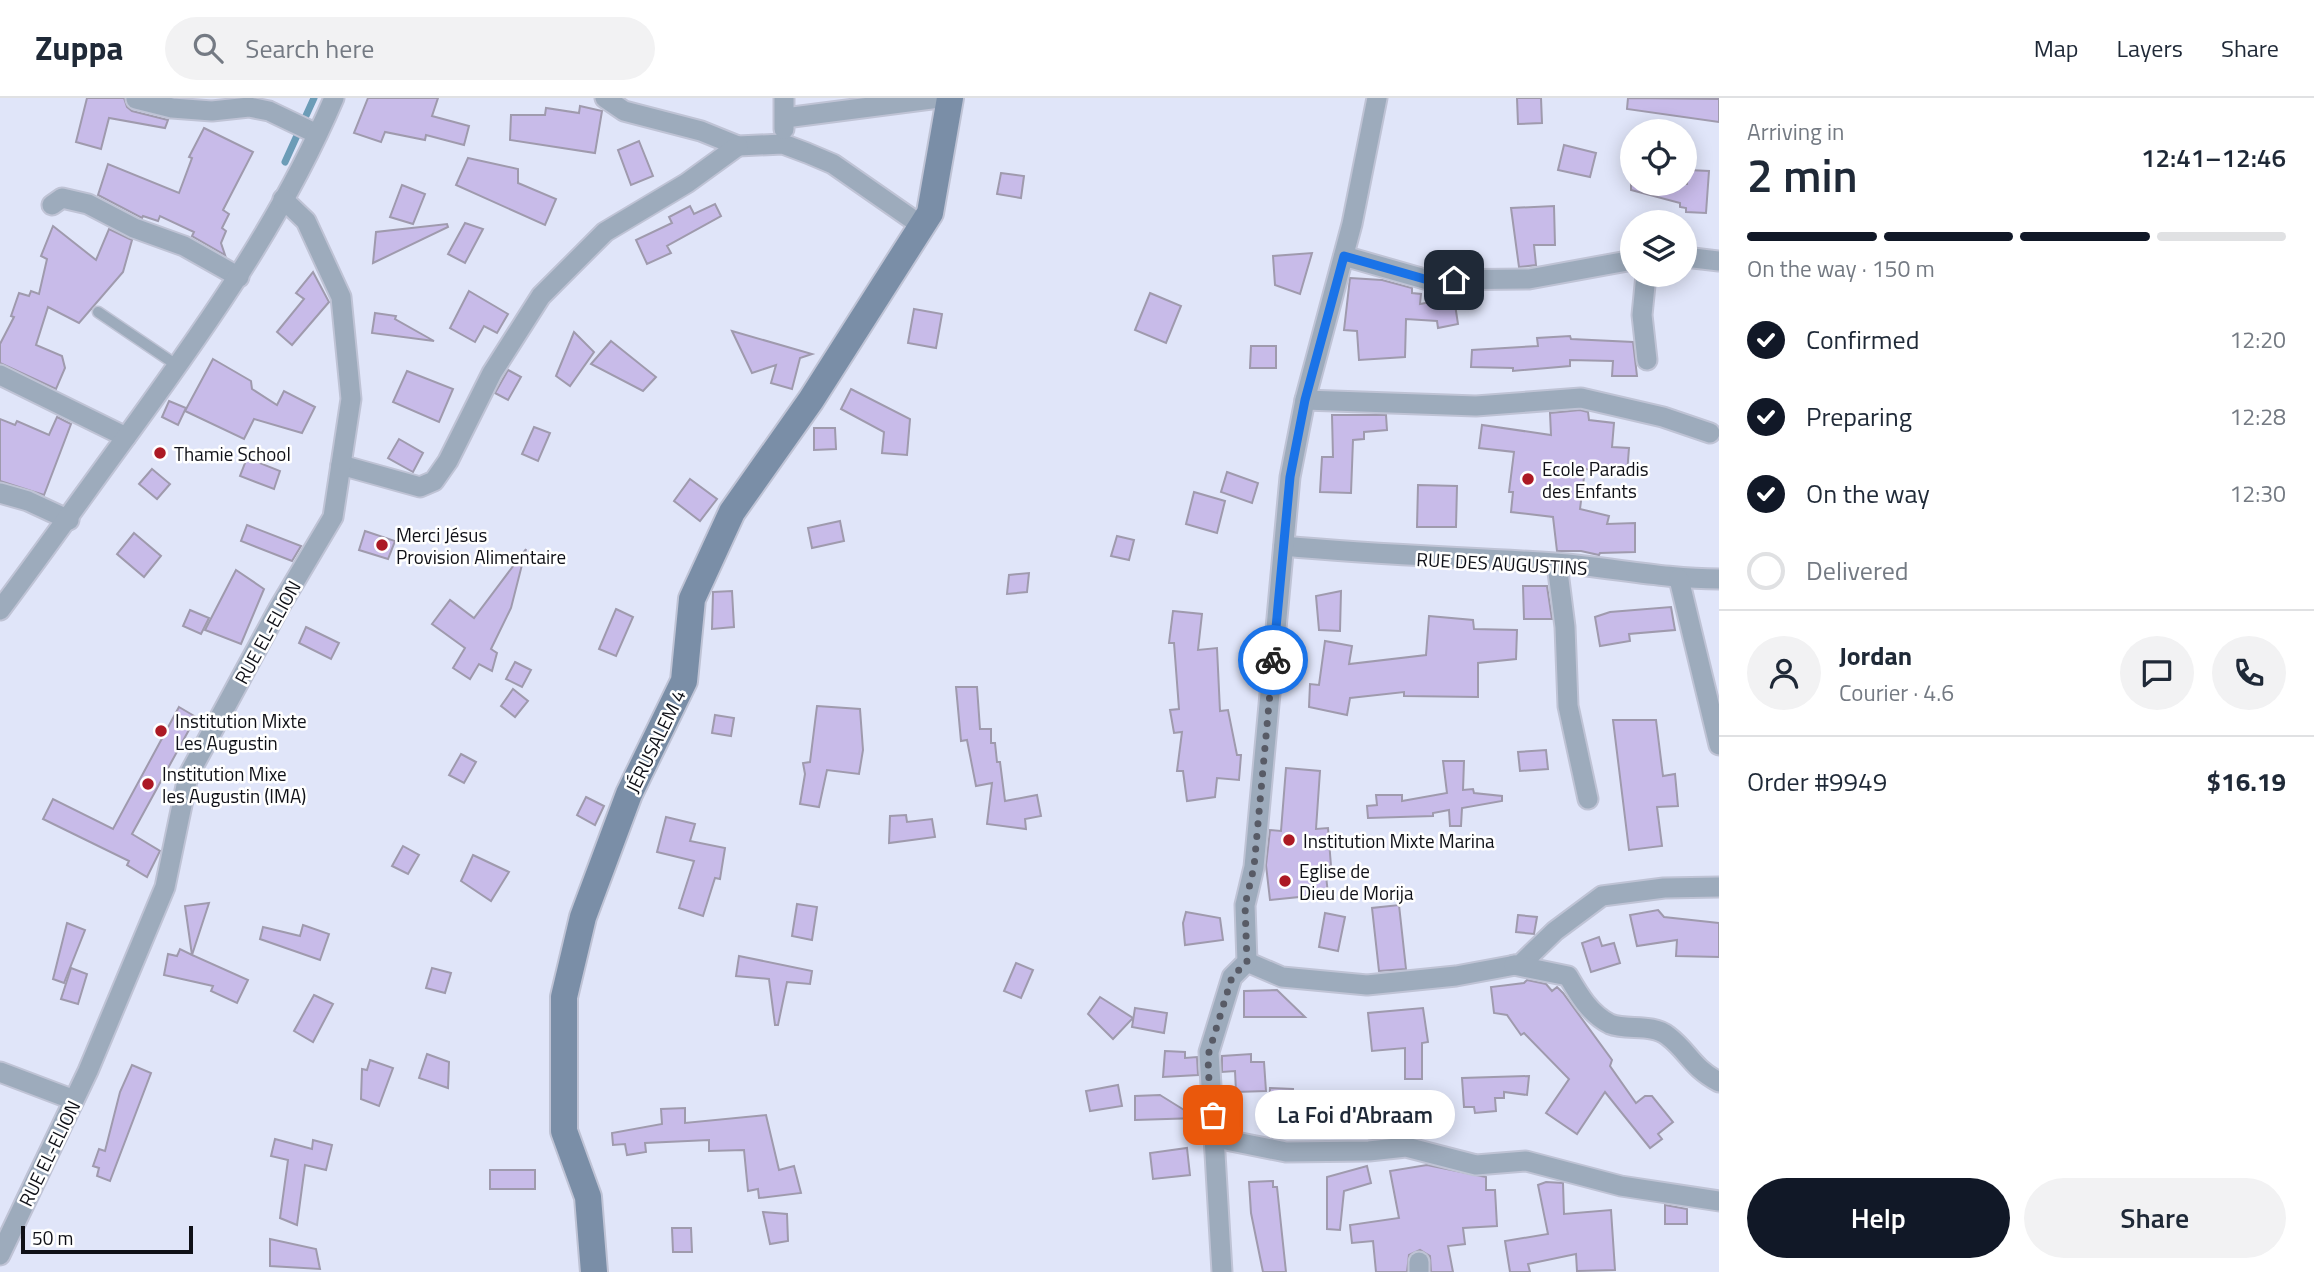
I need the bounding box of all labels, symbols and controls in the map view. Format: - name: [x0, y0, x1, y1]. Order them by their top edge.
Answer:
- search box: [165, 17, 655, 80]
- text: Zuppa: [35, 23, 123, 73]
- icon: search: [189, 29, 227, 67]
- text: Search here: [245, 29, 374, 68]
- text: Map: [2034, 30, 2079, 66]
- text: Layers: [2117, 30, 2183, 66]
- text: Share: [2221, 30, 2279, 66]
- text: Arriving in: [1747, 114, 1844, 149]
- map controls: [1620, 119, 1697, 287]
- button: locate: [1620, 119, 1697, 196]
- text: 12:41–12:46: [2141, 138, 2286, 177]
- text: 2 min: [1747, 140, 1858, 210]
- button: layers: [1620, 210, 1697, 287]
- pin: [1424, 250, 1484, 310]
- text: On the way · 150 m: [1747, 251, 1935, 286]
- icon: home: [1435, 261, 1473, 299]
- text: Confirmed: [1806, 320, 1920, 359]
- icon: check: [1747, 321, 1785, 359]
- text: 12:20: [2229, 322, 2286, 357]
- text: Preparing: [1806, 397, 1912, 436]
- icon: check: [1747, 398, 1785, 436]
- text: 12:28: [2229, 399, 2286, 434]
- place label: Thamie School: [174, 439, 291, 468]
- marker: Thamie School: [152, 445, 168, 461]
- place label: Ecole Paradis des Enfants: [1542, 454, 1649, 505]
- marker: Ecole Paradis des Enfants: [1520, 471, 1536, 487]
- text: On the way: [1806, 474, 1930, 513]
- icon: check: [1747, 475, 1785, 513]
- text: 12:30: [2229, 476, 2286, 511]
- place label: Merci Jésus Provision Alimentaire: [396, 520, 566, 571]
- marker: Merci Jésus Provision Alimentaire: [374, 537, 390, 553]
- street label: RUE DES AUGUSTINS: [1416, 544, 1588, 582]
- text: Delivered: [1806, 551, 1909, 590]
- street label: RUE EL-ELION: [226, 575, 308, 689]
- courier: [1238, 625, 1308, 695]
- button: person: [1747, 636, 1821, 710]
- text: Jordan: [1839, 636, 1912, 675]
- button: chat: [2120, 636, 2194, 710]
- button: phone: [2212, 636, 2286, 710]
- icon: bike: [1254, 641, 1292, 679]
- text: Courier · 4.6: [1839, 675, 1954, 710]
- street label: JÉRUSALEM 4: [617, 684, 693, 798]
- place label: Institution Mixte Les Augustin: [175, 706, 307, 757]
- marker: Institution Mixte Les Augustin: [153, 723, 169, 739]
- place label: Institution Mixe les Augustin (IMA): [162, 759, 306, 810]
- text: Order #9949: [1747, 762, 1887, 801]
- text: $16.19: [2207, 762, 2286, 801]
- marker: Institution Mixe les Augustin (IMA): [140, 776, 156, 792]
- place label: Institution Mixte Marina: [1303, 826, 1495, 855]
- marker: Institution Mixte Marina: [1281, 832, 1297, 848]
- place label: Eglise de Dieu de Morija: [1299, 856, 1414, 907]
- marker: Eglise de Dieu de Morija: [1277, 873, 1293, 889]
- pin: [1183, 1085, 1243, 1145]
- callout: La Foi d'Abraam: [1255, 1090, 1454, 1140]
- street label: RUE EL-ELION: [11, 1095, 87, 1211]
- icon: bag: [1194, 1096, 1232, 1134]
- text: La Foi d'Abraam: [1277, 1097, 1433, 1132]
- button: Help: [1747, 1178, 2010, 1258]
- button: Share: [2024, 1178, 2286, 1258]
- scale bar: [21, 1223, 192, 1255]
- text: 50 m: [32, 1223, 73, 1252]

